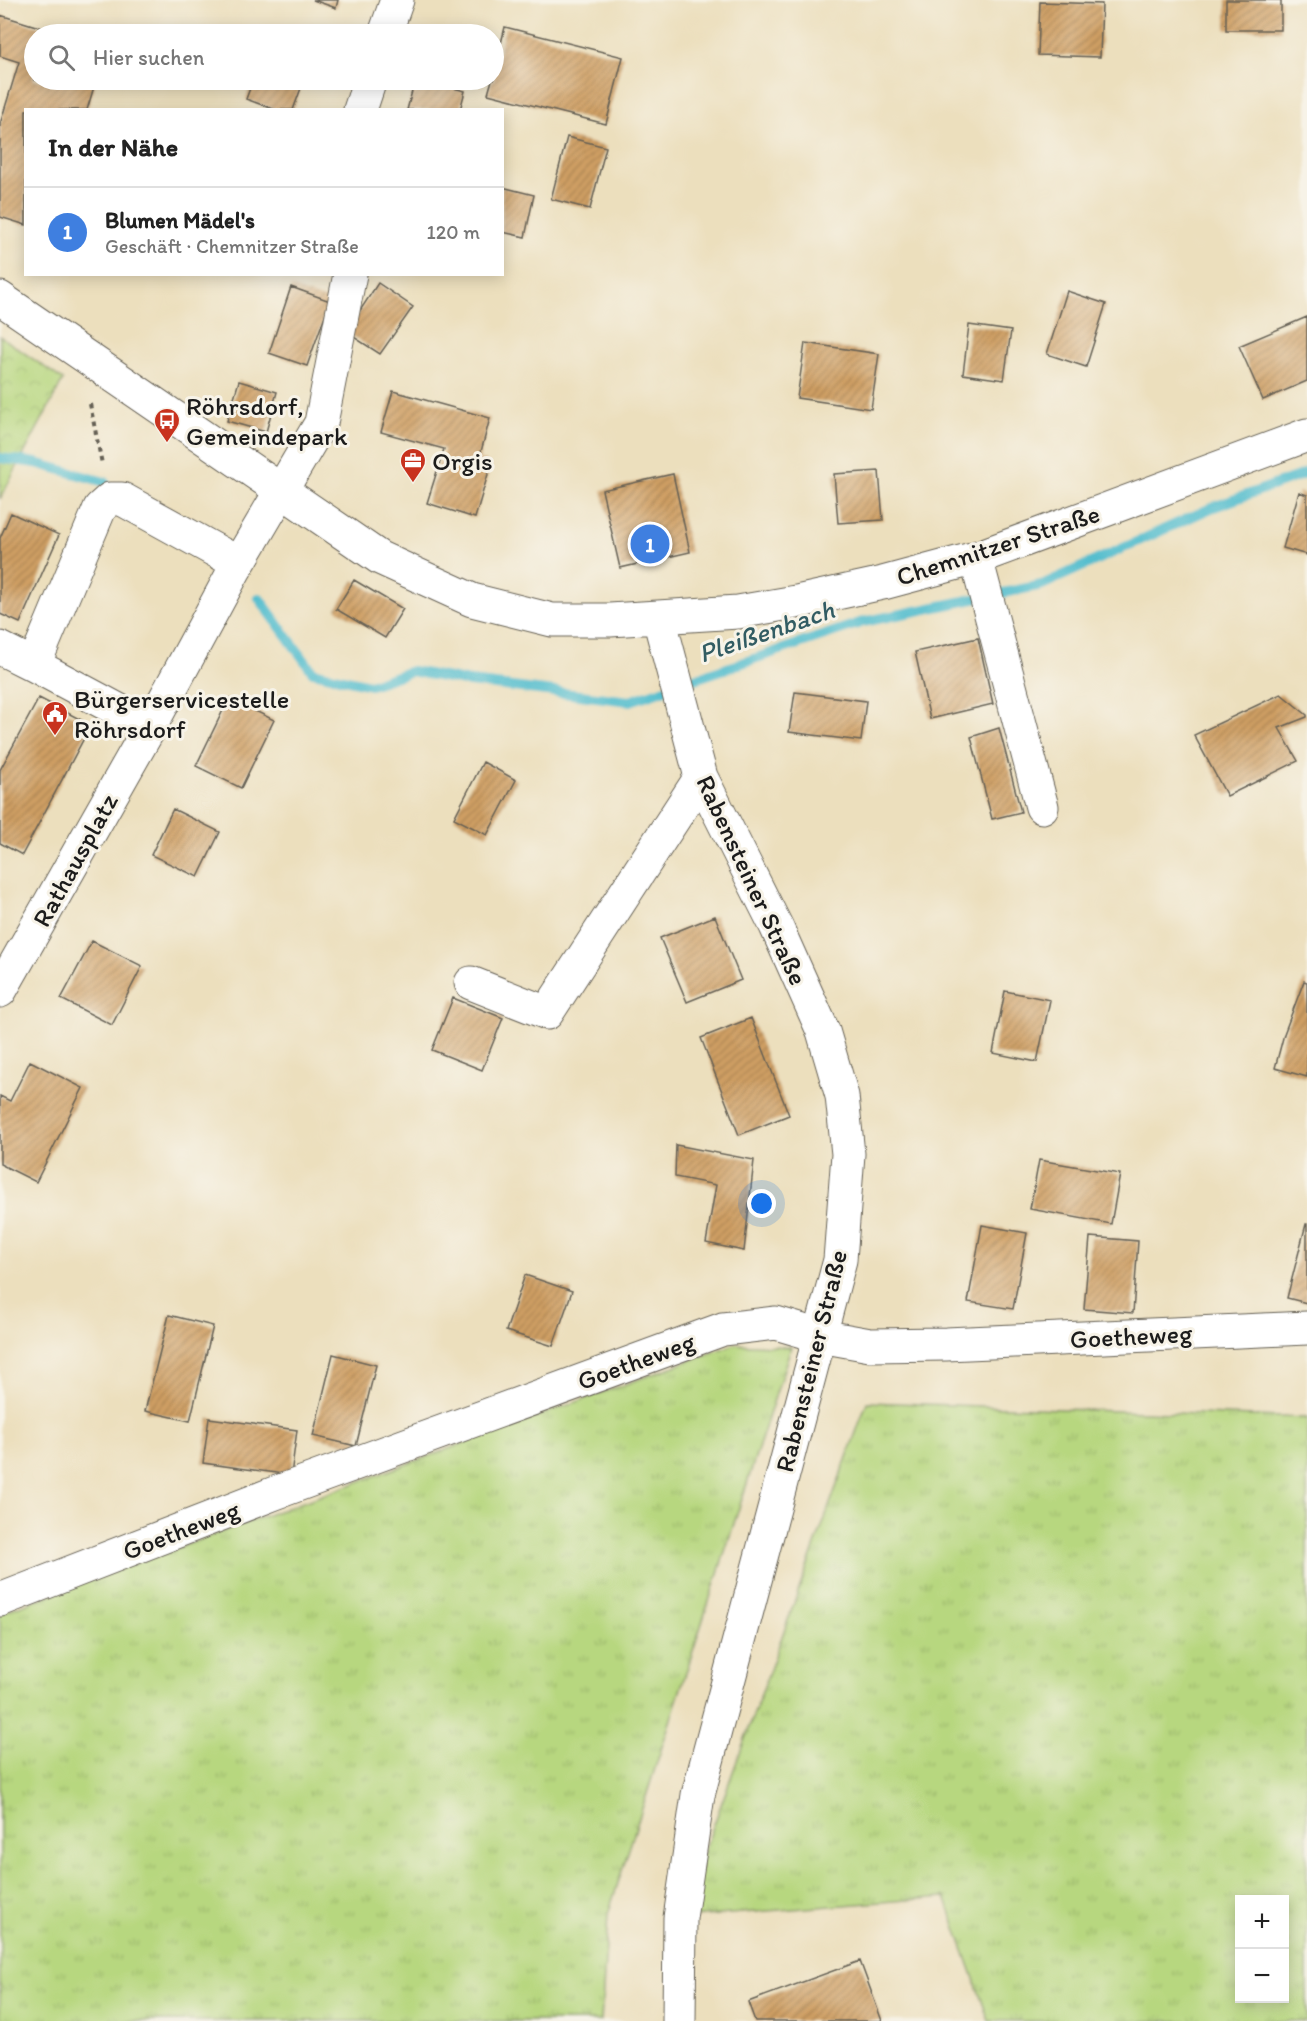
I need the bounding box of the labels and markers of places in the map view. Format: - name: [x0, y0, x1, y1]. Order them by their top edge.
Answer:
- place label: Röhrsdorf, Gemeindepark: [186, 390, 348, 452]
- bus stop icon: Röhrsdorf, Gemeindepark: [152, 406, 182, 444]
- place label: Orgis: [432, 445, 493, 477]
- office icon: Orgis: [398, 446, 428, 484]
- pin: 1: [630, 522, 670, 566]
- place label: Bürgerservicestelle Röhrsdorf: [74, 683, 289, 745]
- public building icon: Bürgerservicestelle Röhrsdorf: [40, 699, 70, 737]

